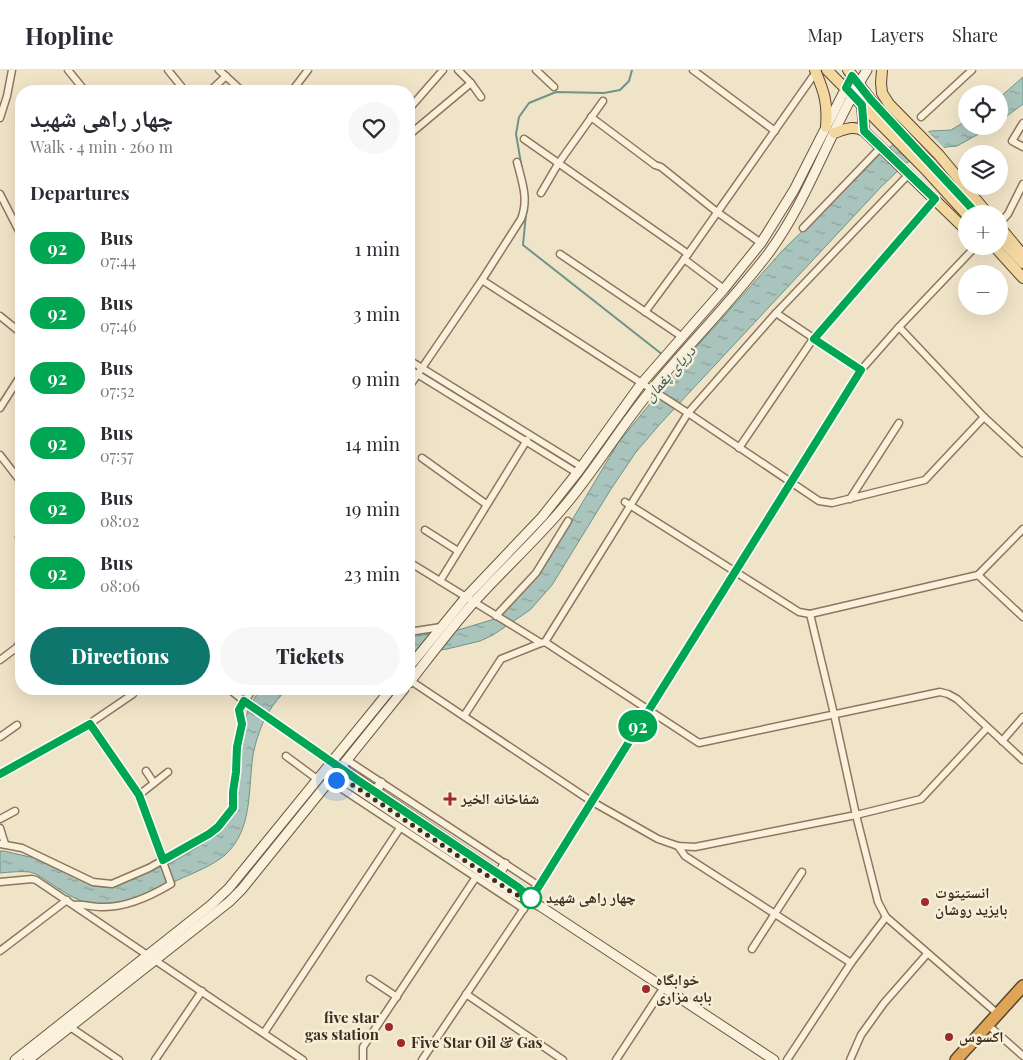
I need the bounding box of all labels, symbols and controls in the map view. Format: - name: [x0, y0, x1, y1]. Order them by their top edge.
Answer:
- text: Hopline: [25, 19, 114, 51]
- text: Map: [807, 23, 842, 47]
- text: Layers: [870, 23, 924, 47]
- text: Share: [952, 23, 998, 47]
- map controls: [958, 85, 1008, 315]
- button: locate: [958, 85, 1008, 135]
- text: چهار راهی شهید: [30, 101, 173, 133]
- button: heart: [348, 102, 400, 154]
- text: Walk · 4 min · 260 m: [30, 136, 173, 157]
- button: layers: [958, 145, 1008, 195]
- text: Departures: [30, 179, 130, 205]
- button: +: [958, 205, 1008, 255]
- text: Bus: [100, 224, 133, 250]
- text: 1 min: [354, 235, 400, 261]
- text: 92: [48, 236, 67, 260]
- text: 07:44: [100, 250, 136, 271]
- button: −: [958, 265, 1008, 315]
- text: Bus: [100, 289, 133, 315]
- text: 3 min: [353, 300, 400, 326]
- text: 92: [48, 301, 67, 325]
- text: 07:46: [100, 315, 137, 336]
- water label: دریای پغمان: [638, 340, 700, 406]
- text: Bus: [100, 354, 133, 380]
- text: 9 min: [352, 365, 400, 391]
- text: 92: [48, 366, 67, 390]
- text: 07:52: [100, 380, 135, 401]
- text: Bus: [100, 419, 133, 445]
- text: 14 min: [345, 430, 400, 456]
- text: 92: [48, 431, 67, 455]
- text: 07:57: [100, 445, 134, 466]
- text: Bus: [100, 484, 133, 510]
- text: 19 min: [345, 495, 400, 521]
- text: 92: [48, 496, 67, 520]
- text: 08:02: [100, 510, 139, 531]
- text: Bus: [100, 549, 133, 575]
- text: 23 min: [344, 560, 400, 586]
- text: 92: [48, 561, 67, 585]
- text: 08:06: [100, 575, 140, 596]
- button: Directions: [30, 627, 210, 685]
- button: Tickets: [220, 627, 400, 685]
- line badge: 92: [616, 710, 660, 742]
- text: 92: [628, 714, 648, 738]
- your location: [324, 768, 349, 793]
- place label: شفاخانه الخیر: [460, 788, 539, 808]
- marker: شفاخانه الخیر: [443, 792, 457, 806]
- place label: انستیتوت بایزید روشان: [935, 882, 1007, 919]
- marker: چهار راهی شهید: [520, 887, 542, 909]
- place label: چهار راهی شهید: [546, 887, 636, 907]
- marker: انستیتوت بایزید روشان: [919, 896, 931, 908]
- place label: خوابگاه بابه مزاری: [656, 969, 712, 1006]
- marker: خوابگاه بابه مزاری: [640, 983, 652, 995]
- place label: five star gas station: [305, 1007, 380, 1044]
- marker: five star gas station: [383, 1021, 395, 1033]
- place label: اکسوس: [959, 1026, 1004, 1046]
- marker: اکسوس: [943, 1031, 955, 1043]
- place label: Five Star Oil & Gas: [411, 1032, 543, 1052]
- marker: Five Star Oil & Gas: [395, 1037, 407, 1049]

